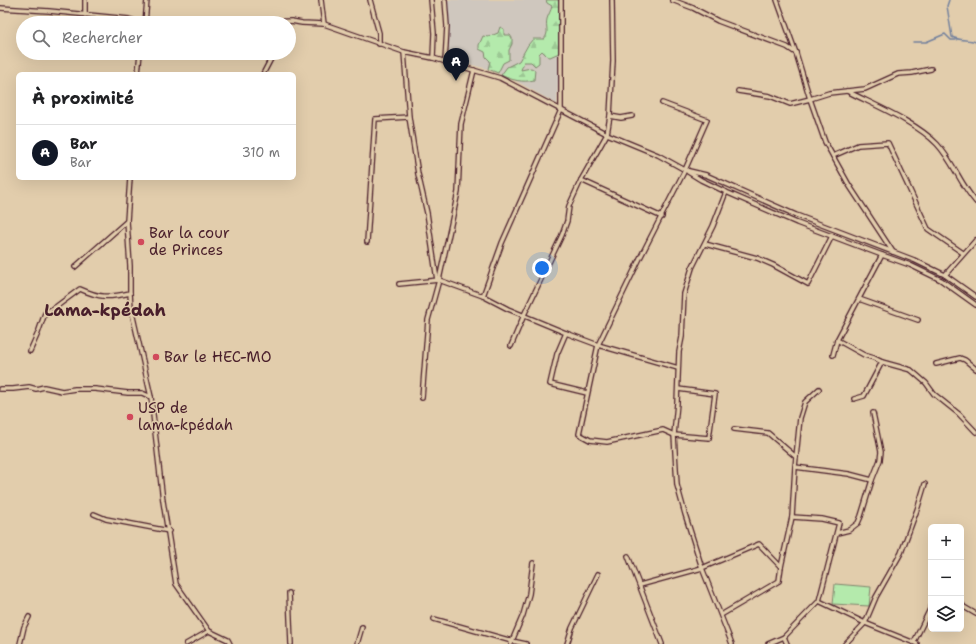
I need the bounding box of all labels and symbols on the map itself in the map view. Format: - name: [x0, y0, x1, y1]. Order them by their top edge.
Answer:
- pin: A: [443, 48, 469, 81]
- place label: Bar la cour de Princes: [149, 223, 230, 260]
- marker: Bar la cour de Princes: [136, 237, 146, 247]
- your location: [532, 258, 552, 278]
- district label: Lama-kpédah: [44, 299, 166, 321]
- place label: Bar le HEC-MO: [164, 347, 272, 367]
- marker: Bar le HEC-MO: [151, 352, 161, 362]
- place label: USP de lama-kpédah: [138, 398, 233, 435]
- marker: USP de lama-kpédah: [125, 412, 135, 422]

